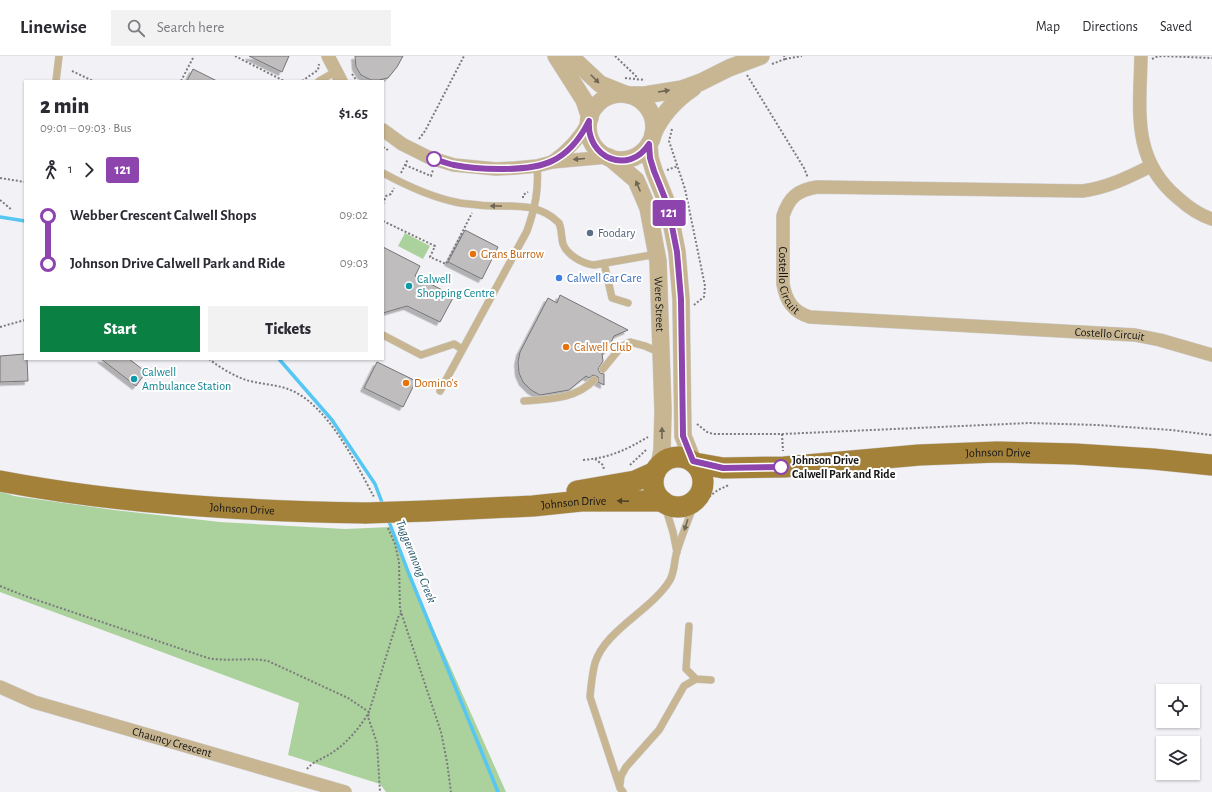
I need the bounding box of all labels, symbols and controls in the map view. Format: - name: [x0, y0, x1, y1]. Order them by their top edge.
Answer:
- search box: [111, 10, 391, 46]
- icon: search: [125, 17, 147, 39]
- text: Linewise: [20, 18, 87, 37]
- text: Search here: [157, 20, 225, 35]
- text: Map: [1036, 20, 1060, 34]
- text: Directions: [1082, 20, 1138, 34]
- text: Saved: [1160, 20, 1192, 34]
- one-way arrow: [590, 74, 600, 84]
- one-way arrow: [658, 88, 670, 94]
- text: 2 min: [40, 95, 89, 117]
- text: $1.65: [339, 106, 368, 121]
- text: 09:01 – 09:03 · Bus: [40, 122, 132, 135]
- unlabelled marker: [426, 151, 442, 167]
- one-way arrow: [573, 156, 585, 163]
- icon: walk: [40, 159, 62, 181]
- icon: forward: [78, 159, 100, 181]
- text: 1: [68, 163, 72, 176]
- text: 121: [114, 163, 131, 177]
- one-way arrow: [635, 180, 642, 192]
- line badge: 121: [646, 200, 692, 226]
- one-way arrow: [489, 203, 502, 209]
- text: 121: [661, 206, 677, 220]
- text: Webber Crescent Calwell Shops: [70, 208, 257, 223]
- text: 09:02: [339, 209, 368, 222]
- place label: Foodary: [598, 227, 635, 240]
- marker: Foodary: [585, 228, 595, 238]
- street label: Costello Circuit: [777, 246, 802, 316]
- place label: Grans Burrow: [481, 248, 544, 260]
- marker: Grans Burrow: [468, 249, 478, 259]
- text: Johnson Drive Calwell Park and Ride: [70, 256, 285, 271]
- text: 09:03: [340, 257, 368, 270]
- place label: Calwell Car Care: [567, 272, 642, 284]
- place label: Calwell Shopping Centre: [417, 273, 495, 299]
- marker: Calwell Car Care: [554, 273, 564, 283]
- street label: Were Street: [653, 276, 666, 332]
- marker: Calwell Shopping Centre: [404, 281, 414, 291]
- button: Start: [40, 306, 200, 352]
- button: Tickets: [208, 306, 368, 352]
- street label: Costello Circuit: [1074, 326, 1146, 343]
- place label: Calwell Club: [574, 341, 632, 353]
- marker: Calwell Club: [561, 342, 571, 352]
- place label: Calwell Ambulance Station: [142, 366, 231, 392]
- marker: Calwell Ambulance Station: [129, 374, 139, 384]
- place label: Domino's: [414, 377, 458, 389]
- marker: Domino's: [401, 378, 411, 388]
- one-way arrow: [659, 426, 665, 439]
- street label: Johnson Drive: [965, 446, 1031, 459]
- place label: Johnson Drive Calwell Park and Ride: [792, 454, 896, 480]
- marker: Johnson Drive Calwell Park and Ride: [773, 459, 789, 475]
- street label: Johnson Drive: [541, 495, 606, 511]
- one-way arrow: [617, 498, 629, 505]
- street label: Johnson Drive: [209, 501, 275, 516]
- water label: Tuggeranong Creek: [393, 518, 438, 605]
- one-way arrow: [683, 520, 689, 532]
- map controls: [1156, 684, 1200, 780]
- button: locate: [1156, 684, 1200, 728]
- street label: Chauncy Crescent: [131, 725, 213, 759]
- button: layers: [1156, 736, 1200, 780]

